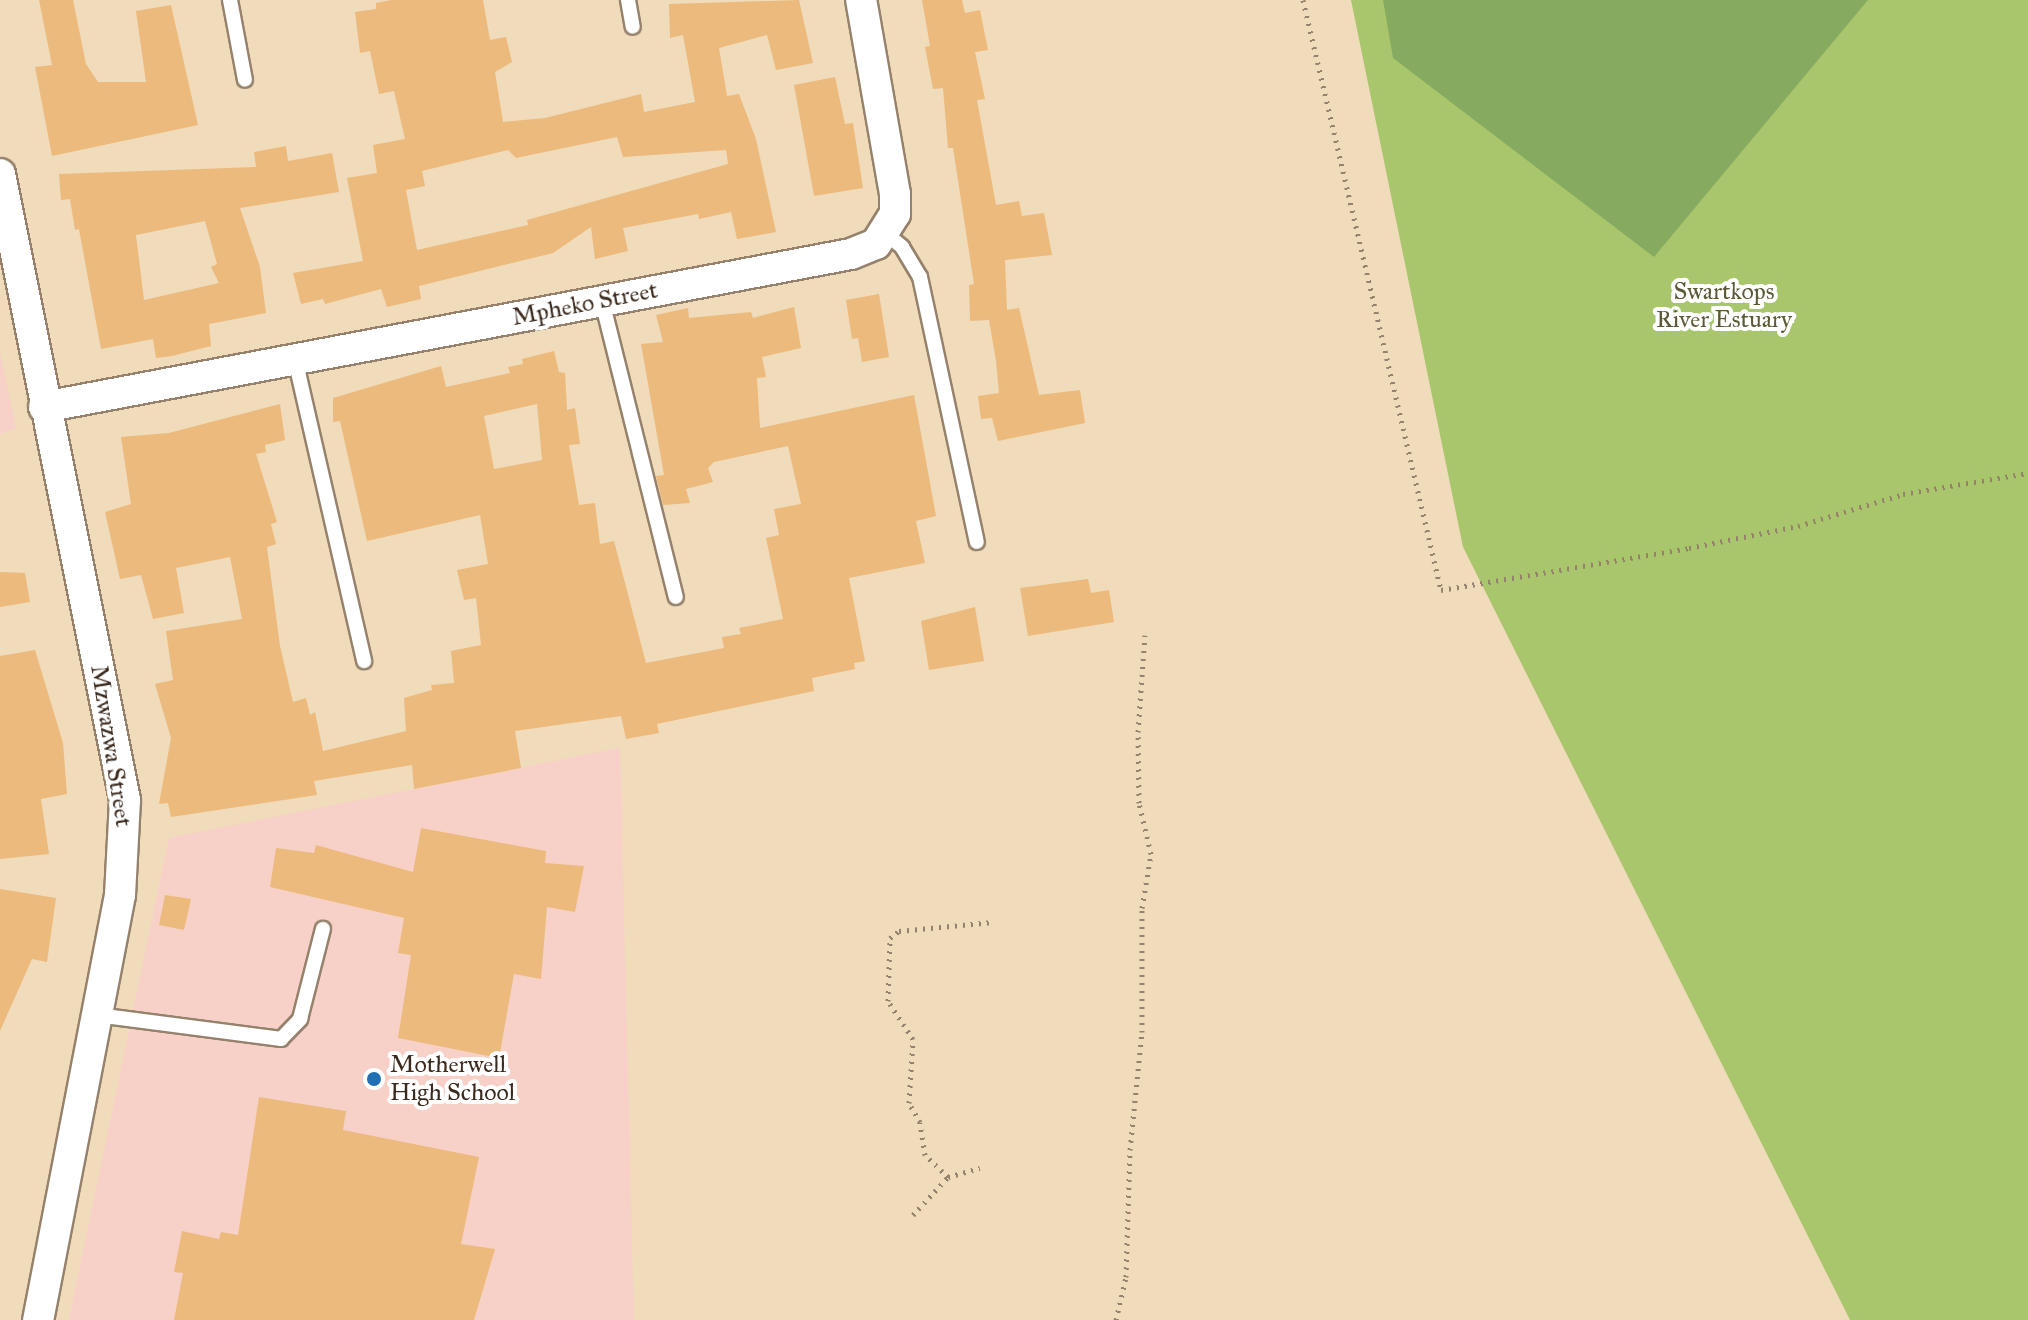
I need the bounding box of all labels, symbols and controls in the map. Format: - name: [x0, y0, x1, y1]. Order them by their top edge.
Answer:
- street label: Mpheko Street: [510, 276, 660, 332]
- park label: Swartkops River Estuary: [1656, 278, 1792, 334]
- street label: Mzwazwa Street: [84, 663, 138, 829]
- place label: Motherwell High School: [390, 1051, 515, 1107]
- marker: Motherwell High School: [365, 1070, 383, 1088]

